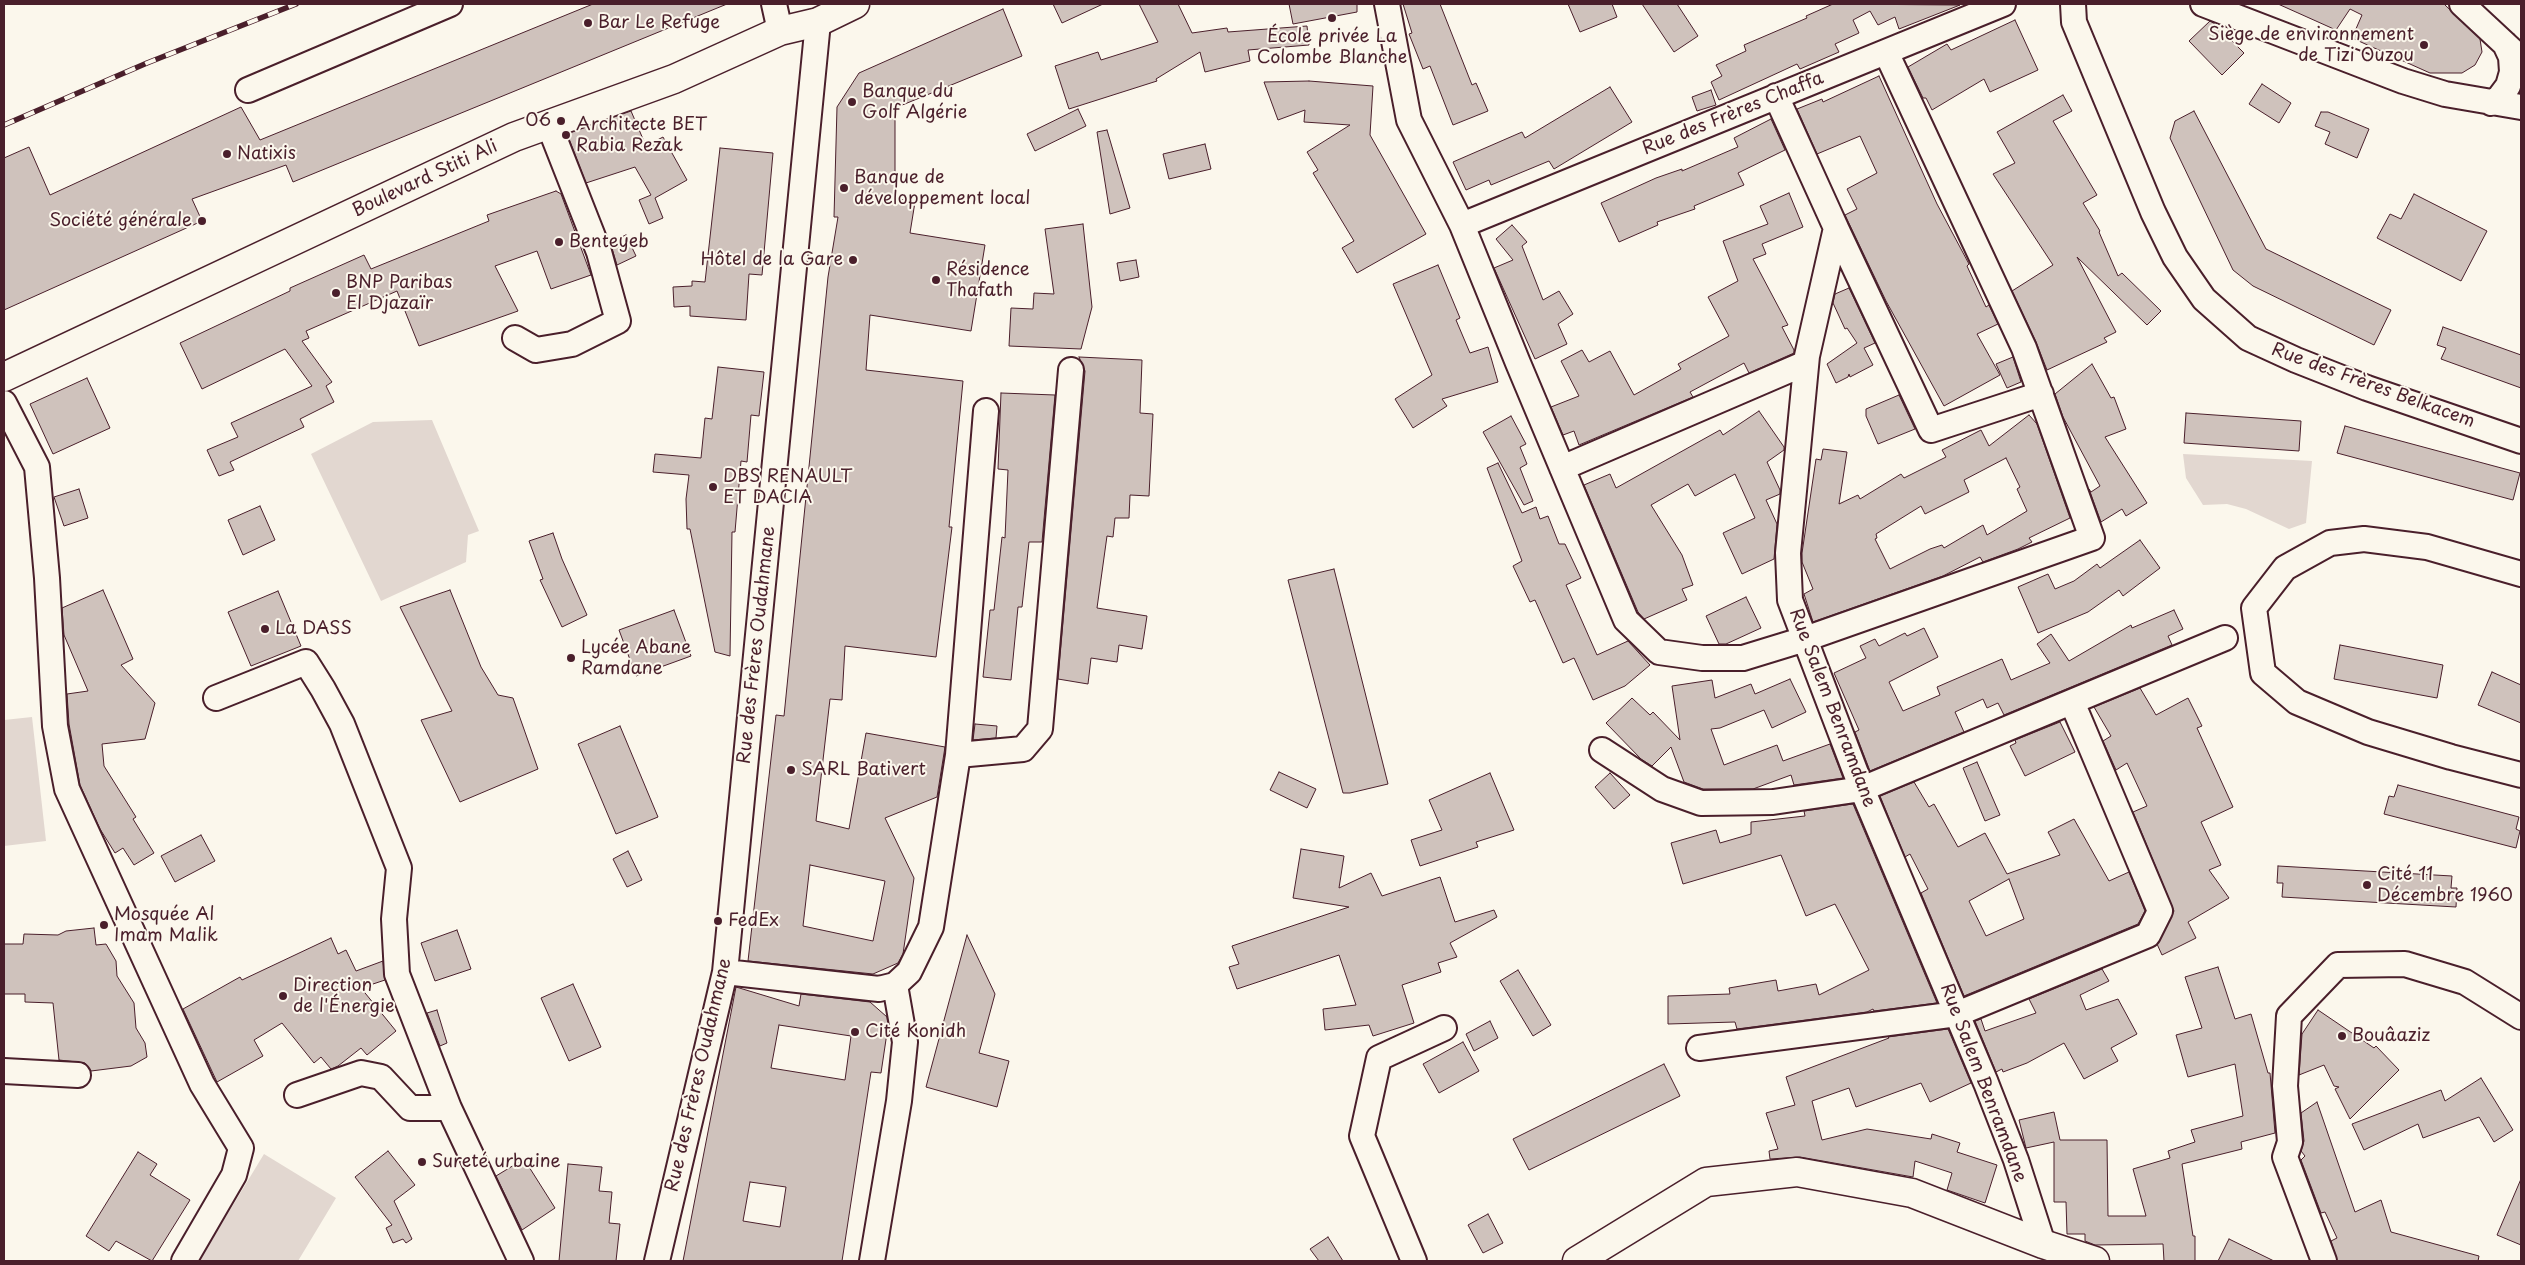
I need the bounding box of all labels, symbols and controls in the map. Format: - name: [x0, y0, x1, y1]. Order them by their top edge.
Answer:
- place label: Bar Le Refuge: [598, 12, 720, 34]
- marker: École privée La Colombe Blanche: [1326, 12, 1338, 24]
- marker: Bar Le Refuge: [582, 17, 594, 29]
- place label: Siège de environnement de Tizi Ouzou: [2208, 24, 2414, 66]
- place label: École privée La Colombe Blanche: [1257, 26, 1407, 68]
- marker: Siège de environnement de Tizi Ouzou: [2418, 39, 2430, 51]
- street label: Rue des Frères Chaffa: [1639, 68, 1827, 160]
- place label: Banque du Golf Algérie: [862, 81, 967, 124]
- marker: Banque du Golf Algérie: [846, 96, 858, 108]
- place label: 06: [525, 110, 551, 132]
- place label: Architecte BET Rabia Rezak: [576, 114, 707, 156]
- marker: 06: [555, 115, 567, 127]
- marker: Architecte BET Rabia Rezak: [560, 129, 572, 141]
- street label: Boulevard Stiti Ali: [349, 136, 501, 222]
- place label: Natixis: [237, 143, 296, 165]
- marker: Natixis: [221, 148, 233, 160]
- place label: Banque de développement local: [854, 167, 1030, 210]
- marker: Banque de développement local: [838, 182, 850, 194]
- place label: Société générale: [49, 210, 192, 232]
- marker: Société générale: [196, 215, 208, 227]
- place label: Benteyeb: [569, 231, 649, 253]
- marker: Benteyeb: [553, 236, 565, 248]
- place label: Hôtel de la Gare: [700, 249, 843, 271]
- marker: Hôtel de la Gare: [847, 254, 859, 266]
- place label: Résidence Thafath: [946, 259, 1030, 302]
- place label: BNP Paribas El Djazaïr: [346, 272, 452, 314]
- marker: Résidence Thafath: [930, 274, 942, 286]
- marker: BNP Paribas El Djazaïr: [330, 287, 342, 299]
- street label: Rue des Frères Belkacem: [2268, 339, 2478, 433]
- place label: DBS RENAULT ET DACIA: [723, 466, 852, 508]
- marker: DBS RENAULT ET DACIA: [707, 481, 719, 493]
- street label: Rue des Frères Oudahmane: [734, 525, 780, 765]
- street label: Rue Salem Benramdane: [1784, 606, 1880, 810]
- place label: La DASS: [275, 618, 352, 640]
- marker: La DASS: [259, 623, 271, 635]
- place label: Lycée Abane Ramdane: [581, 637, 691, 680]
- marker: Lycée Abane Ramdane: [565, 652, 577, 664]
- place label: SARL Bativert: [801, 759, 926, 781]
- marker: SARL Bativert: [785, 764, 797, 776]
- place label: Cité 11 Décembre 1960: [2377, 864, 2513, 906]
- marker: Cité 11 Décembre 1960: [2361, 879, 2373, 891]
- place label: Mosquée Al Imam Malik: [114, 904, 218, 946]
- place label: FedEx: [728, 910, 779, 932]
- marker: FedEx: [712, 915, 724, 927]
- marker: Mosquée Al Imam Malik: [98, 919, 110, 931]
- street label: Rue des Frères Oudahmane: [662, 956, 736, 1194]
- place label: Direction de l'Énergie: [293, 975, 395, 1018]
- street label: Rue Salem Benramdane: [1935, 981, 2031, 1185]
- marker: Direction de l'Énergie: [277, 990, 289, 1002]
- place label: Cité Konidh: [865, 1021, 966, 1043]
- place label: Bouâaziz: [2352, 1025, 2430, 1047]
- marker: Cité Konidh: [849, 1026, 861, 1038]
- marker: Bouâaziz: [2336, 1030, 2348, 1042]
- place label: Sureté urbaine: [432, 1151, 561, 1173]
- marker: Sureté urbaine: [416, 1156, 428, 1168]

